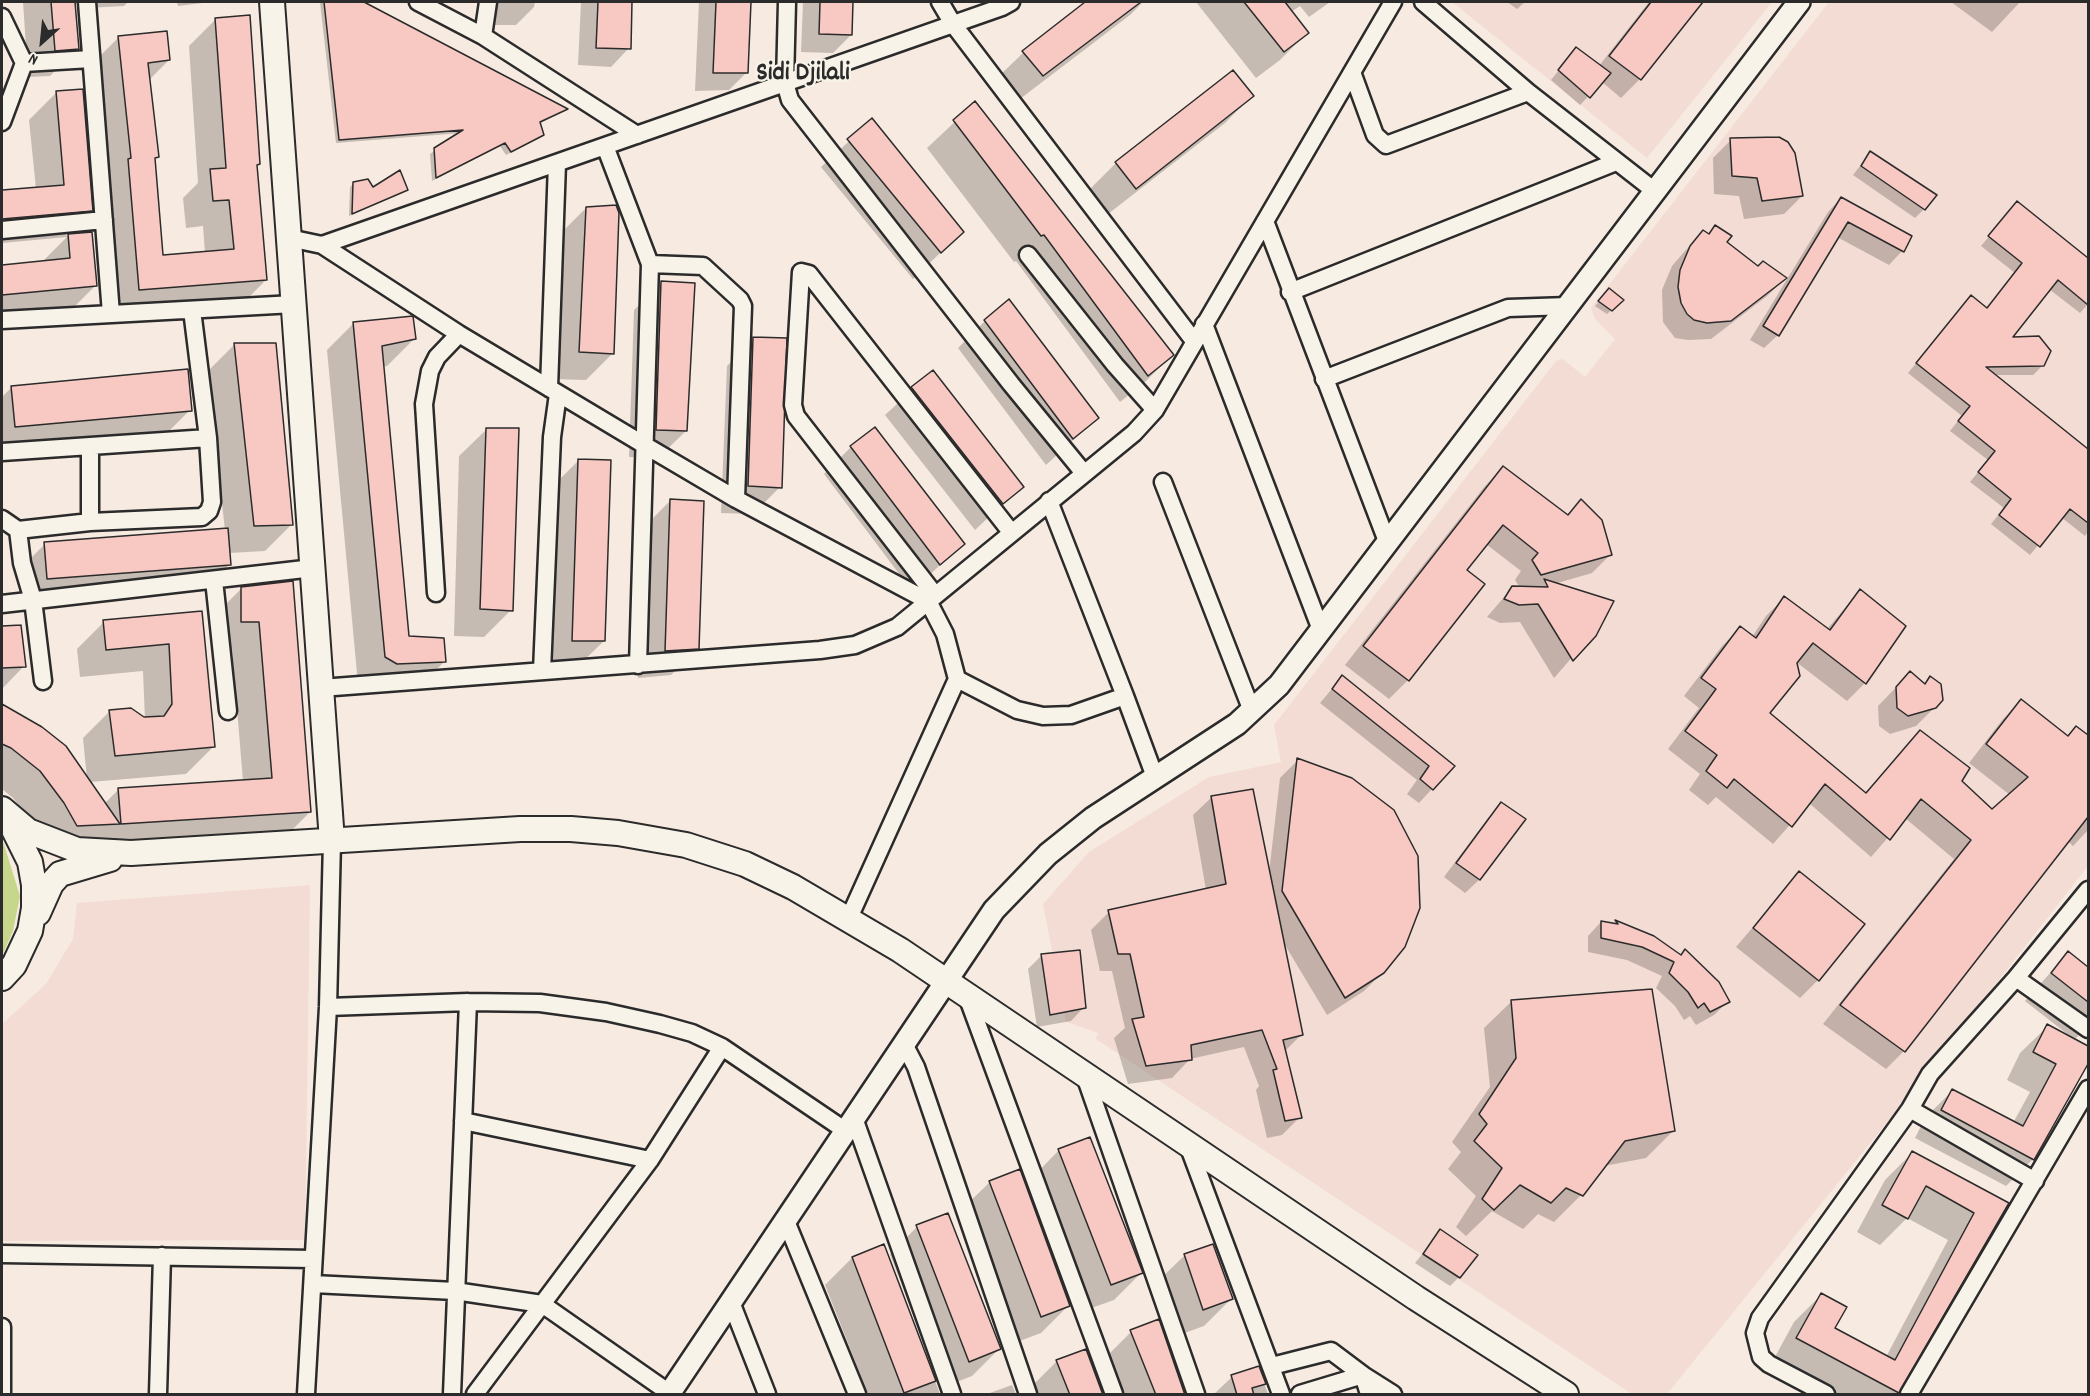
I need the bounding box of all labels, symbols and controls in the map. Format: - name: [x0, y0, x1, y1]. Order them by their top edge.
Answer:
- north arrow: [12, 12, 72, 72]
- text: N: [25, 46, 42, 71]
- district label: Sidi Djilali: [756, 59, 850, 91]

